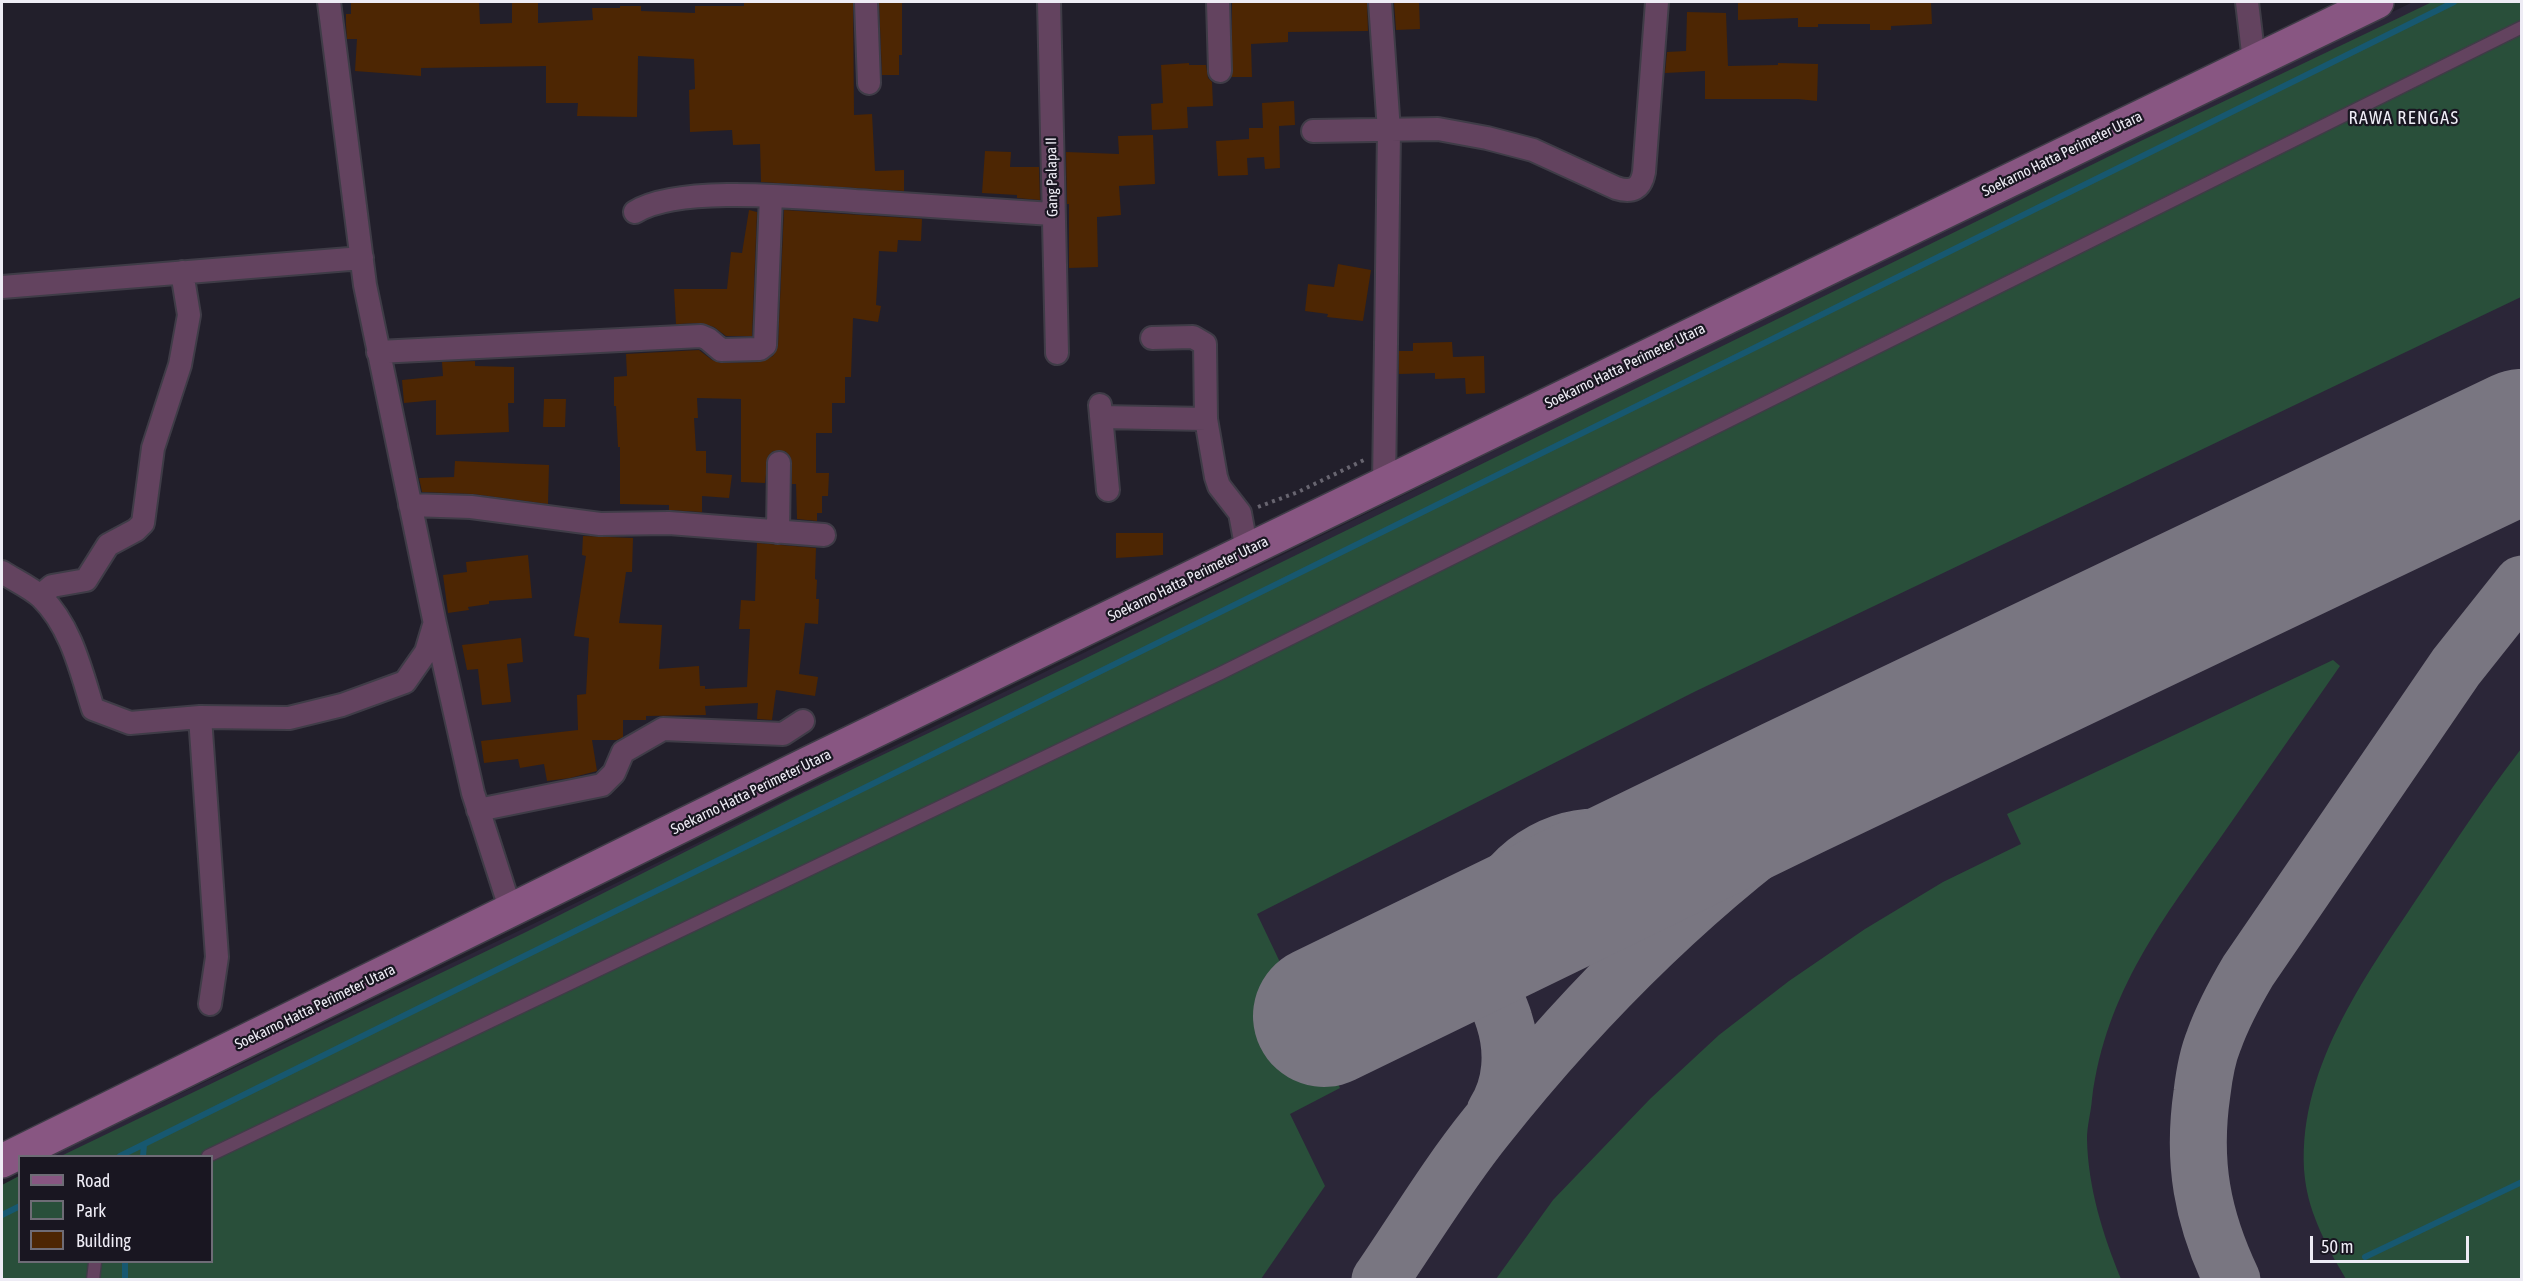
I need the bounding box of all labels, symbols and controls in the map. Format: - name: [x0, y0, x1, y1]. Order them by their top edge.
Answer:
- street label: Soekarno Hatta Perimeter Utara: [1979, 107, 2145, 201]
- district label: RAWA RENGAS: [2348, 107, 2460, 129]
- street label: Gang Palapa II: [1042, 137, 1062, 217]
- street label: Soekarno Hatta Perimeter Utara: [1542, 319, 1708, 413]
- street label: Soekarno Hatta Perimeter Utara: [1105, 532, 1271, 626]
- street label: Soekarno Hatta Perimeter Utara: [668, 745, 834, 839]
- street label: Soekarno Hatta Perimeter Utara: [232, 960, 398, 1054]
- legend: [18, 1155, 213, 1263]
- text: Road: [76, 1170, 110, 1191]
- text: Park: [76, 1200, 106, 1221]
- scale bar: [2313, 1224, 2472, 1262]
- text: Building: [76, 1230, 131, 1251]
- text: 50 m: [2321, 1236, 2353, 1257]

